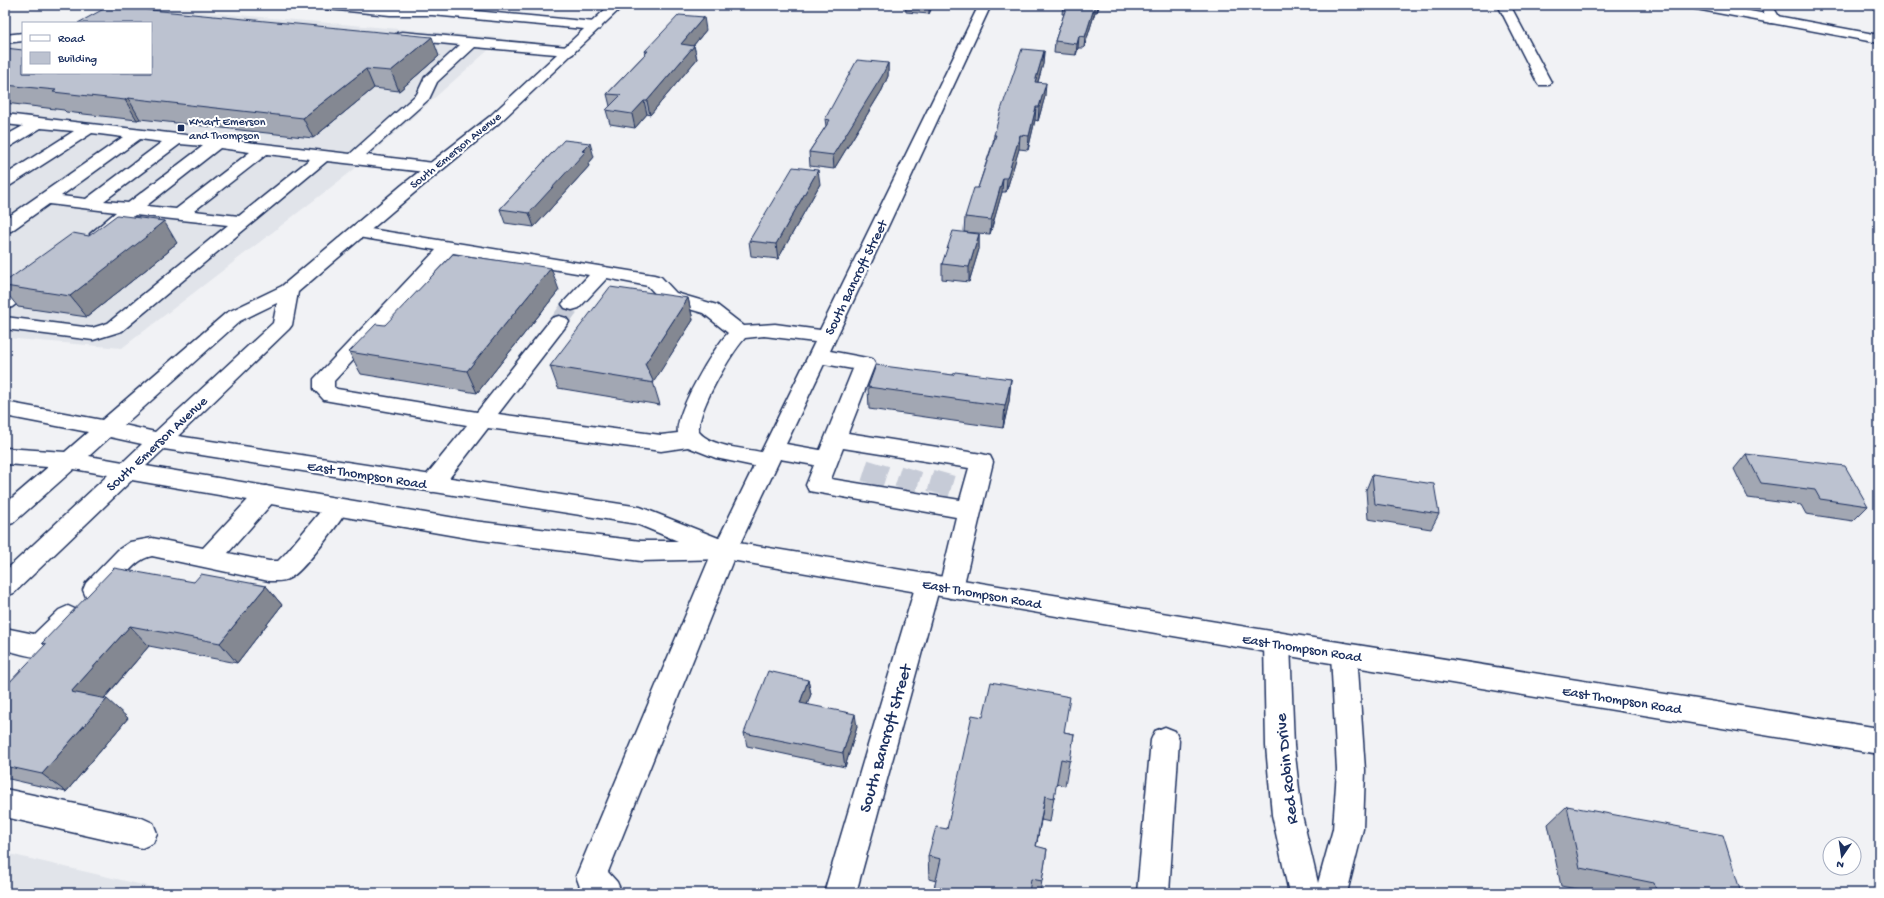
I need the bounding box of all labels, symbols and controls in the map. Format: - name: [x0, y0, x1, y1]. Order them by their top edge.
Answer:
- legend: [22, 22, 152, 74]
- text: Road: [58, 33, 85, 47]
- text: Building: [57, 53, 97, 67]
- street label: South Emerson Avenue: [408, 110, 505, 193]
- place label: KMart Emerson and Thompson: [189, 116, 266, 144]
- marker: KMart Emerson and Thompson: [176, 123, 186, 133]
- street label: South Bancroft Street: [822, 217, 893, 338]
- street label: South Emerson Avenue: [104, 393, 212, 496]
- street label: East Thompson Road: [306, 459, 429, 495]
- street label: East Thompson Road: [921, 577, 1044, 615]
- street label: East Thompson Road: [1241, 632, 1364, 668]
- street label: South Bancroft Street: [856, 661, 918, 815]
- street label: East Thompson Road: [1561, 684, 1684, 720]
- street label: Red Robin Drive: [1272, 712, 1304, 825]
- north arrow: [1822, 836, 1862, 876]
- text: N: [1835, 857, 1845, 870]

